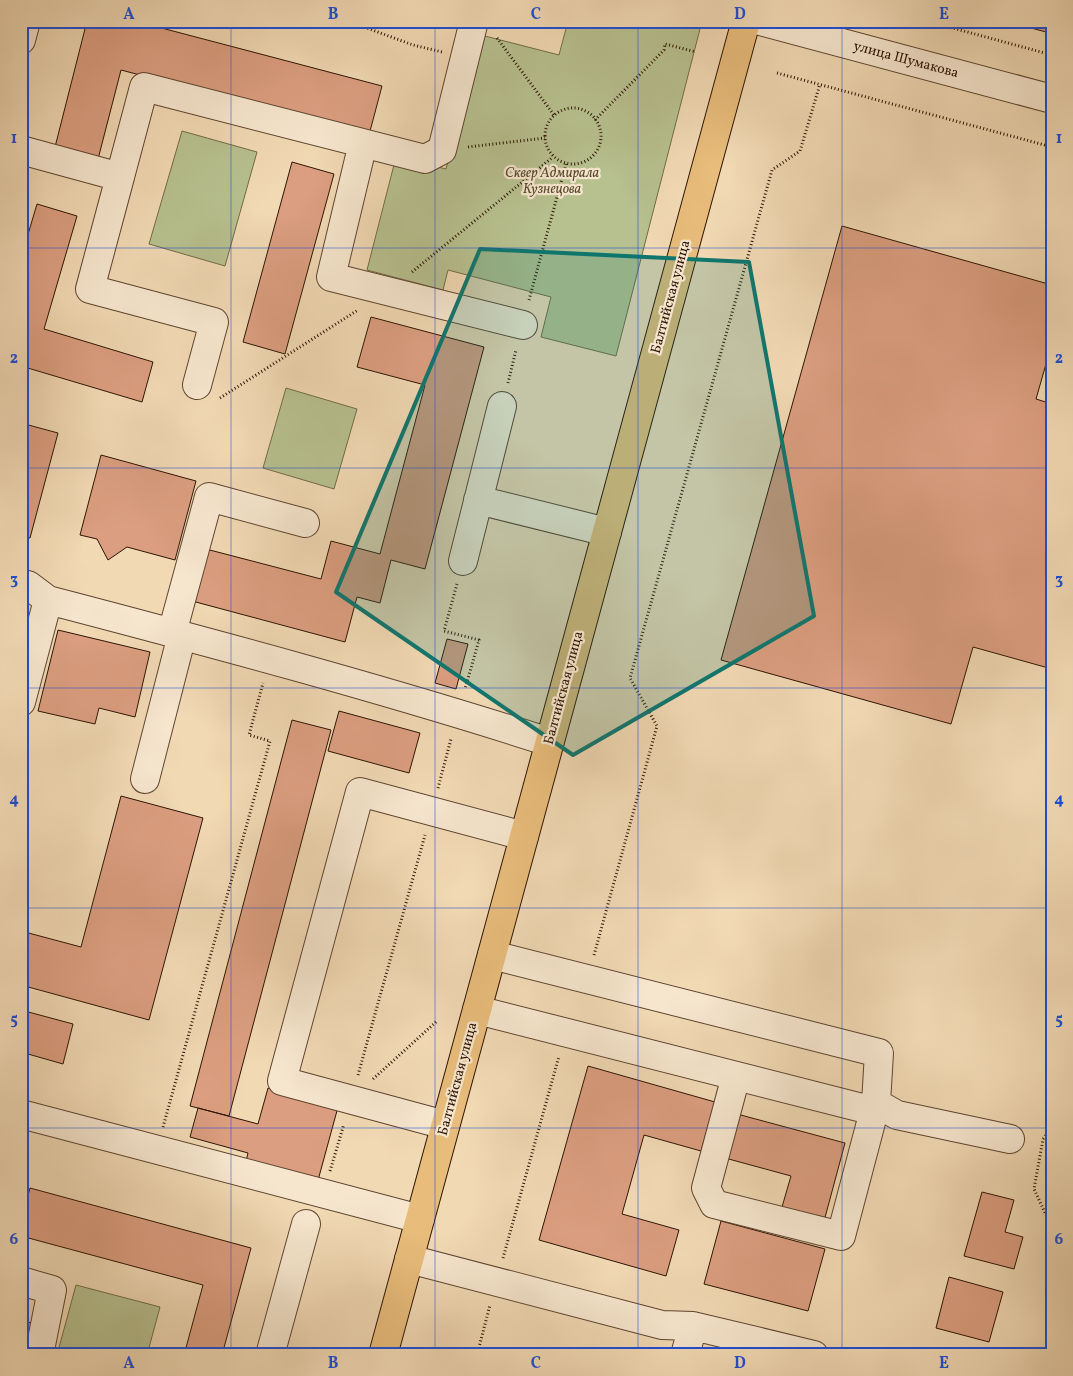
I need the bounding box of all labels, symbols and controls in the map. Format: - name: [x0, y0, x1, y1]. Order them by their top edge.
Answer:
- text: A: [123, 4, 135, 26]
- text: B: [328, 4, 339, 26]
- text: C: [531, 4, 541, 26]
- text: D: [734, 4, 746, 26]
- text: E: [939, 4, 949, 26]
- street label: улица Шумакова: [851, 37, 961, 83]
- text: 1: [11, 128, 17, 150]
- text: 1: [1056, 128, 1062, 150]
- park label: Сквер Адмирала Кузнецова: [505, 164, 599, 199]
- street label: Балтийская улица: [647, 238, 695, 356]
- text: 2: [10, 348, 18, 370]
- text: 2: [1055, 348, 1063, 370]
- text: 3: [10, 569, 18, 591]
- text: 3: [1055, 569, 1063, 591]
- street label: Балтийская улица: [540, 629, 588, 747]
- text: 4: [9, 789, 19, 811]
- text: 4: [1054, 789, 1064, 811]
- text: 5: [10, 1009, 18, 1031]
- text: 5: [1055, 1009, 1063, 1031]
- street label: Балтийская улица: [434, 1020, 482, 1138]
- text: 6: [10, 1229, 19, 1251]
- text: 6: [1055, 1229, 1064, 1251]
- text: A: [123, 1353, 135, 1375]
- text: B: [328, 1353, 339, 1375]
- text: C: [531, 1353, 541, 1375]
- text: D: [734, 1353, 746, 1375]
- text: E: [939, 1353, 949, 1375]

